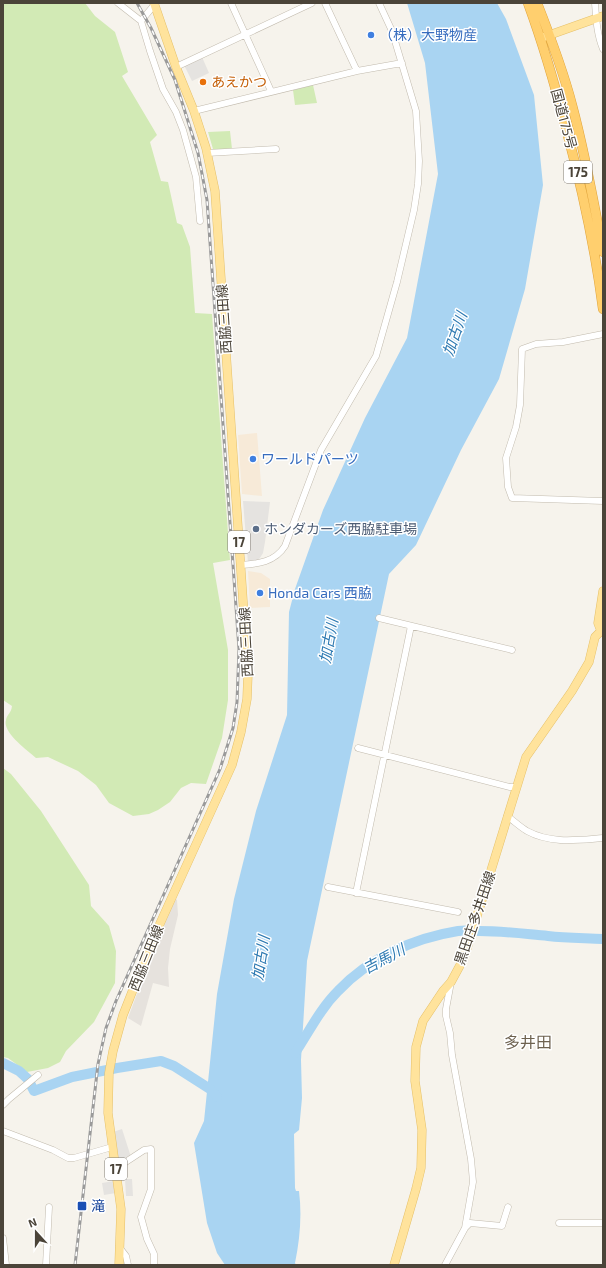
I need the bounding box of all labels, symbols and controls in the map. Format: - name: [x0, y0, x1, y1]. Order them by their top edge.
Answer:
- place label: （株）大野物産: [379, 26, 477, 43]
- marker: （株）大野物産: [366, 30, 376, 40]
- place label: あえかつ: [211, 73, 267, 90]
- marker: あえかつ: [198, 77, 208, 87]
- street label: 国道175号: [548, 87, 581, 151]
- road number: 175: [564, 161, 592, 183]
- street label: 西脇三田線: [213, 284, 234, 355]
- water label: 加古川: [438, 308, 471, 358]
- place label: ワールドパーツ: [261, 450, 359, 467]
- marker: ワールドパーツ: [248, 454, 258, 464]
- place label: ホンダカーズ西脇駐車場: [264, 520, 417, 537]
- marker: ホンダカーズ西脇駐車場: [251, 524, 261, 534]
- road number: 17: [228, 531, 250, 553]
- place label: Honda Cars 西脇: [268, 584, 372, 601]
- marker: Honda Cars 西脇: [255, 588, 265, 598]
- street label: 西脇三田線: [235, 607, 256, 677]
- water label: 加古川: [315, 615, 341, 665]
- street label: 黒田庄多井田線: [451, 869, 499, 967]
- street label: 西脇三田線: [125, 922, 167, 993]
- water label: 加古川: [248, 932, 273, 981]
- water label: 吉馬川: [359, 939, 409, 977]
- district label: 多井田: [504, 1032, 552, 1051]
- road number: 17: [105, 1158, 127, 1180]
- place label: 滝: [91, 1197, 105, 1214]
- marker: 滝: [76, 1200, 88, 1212]
- north arrow: [16, 1212, 56, 1252]
- text: N: [26, 1215, 38, 1230]

